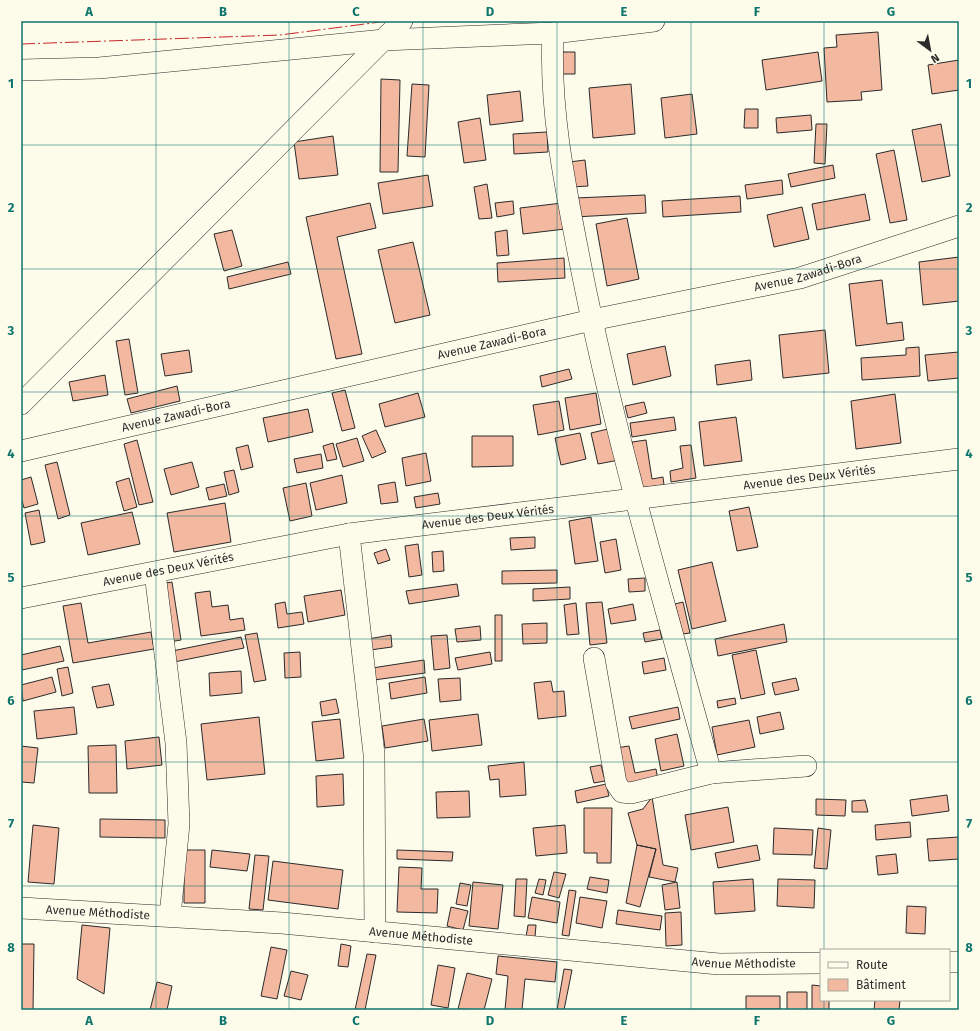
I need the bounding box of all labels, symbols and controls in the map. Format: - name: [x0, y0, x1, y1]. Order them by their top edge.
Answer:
- text: A: [84, 4, 93, 19]
- text: B: [219, 4, 227, 19]
- text: C: [352, 4, 360, 19]
- text: D: [486, 4, 495, 19]
- text: E: [621, 4, 628, 19]
- text: F: [754, 4, 761, 19]
- text: G: [887, 4, 895, 19]
- north arrow: [910, 30, 950, 70]
- text: N: [928, 51, 942, 66]
- text: 1: [8, 76, 14, 91]
- text: 1: [966, 76, 972, 91]
- text: 2: [8, 200, 15, 215]
- text: 2: [966, 200, 973, 215]
- street label: Avenue Zawadi-Bora: [753, 251, 864, 294]
- text: 3: [7, 323, 15, 338]
- text: 3: [965, 323, 973, 338]
- street label: Avenue Zawadi-Bora: [436, 324, 547, 362]
- street label: Avenue Zawadi-Bora: [120, 396, 232, 435]
- text: 4: [7, 446, 15, 461]
- text: 4: [965, 446, 973, 461]
- street label: Avenue des Deux Vérités: [742, 462, 877, 492]
- street label: Avenue des Deux Vérités: [421, 502, 555, 532]
- street label: Avenue des Deux Vérités: [102, 550, 235, 589]
- text: 5: [8, 570, 15, 585]
- text: 5: [966, 570, 973, 585]
- text: 6: [7, 693, 15, 708]
- text: 6: [965, 693, 973, 708]
- text: 7: [8, 816, 14, 831]
- text: 7: [966, 816, 972, 831]
- street label: Avenue Méthodiste: [45, 902, 150, 922]
- street label: Avenue Méthodiste: [368, 924, 474, 948]
- text: 8: [7, 940, 15, 955]
- text: 8: [965, 940, 973, 955]
- legend: [820, 949, 950, 1001]
- street label: Avenue Méthodiste: [691, 954, 796, 971]
- text: Route: [856, 958, 888, 972]
- text: Bâtiment: [856, 978, 906, 992]
- text: A: [84, 1013, 93, 1028]
- text: B: [219, 1013, 227, 1028]
- text: C: [352, 1013, 360, 1028]
- text: D: [486, 1013, 495, 1028]
- text: E: [621, 1013, 628, 1028]
- text: F: [754, 1013, 761, 1028]
- text: G: [887, 1013, 895, 1028]

